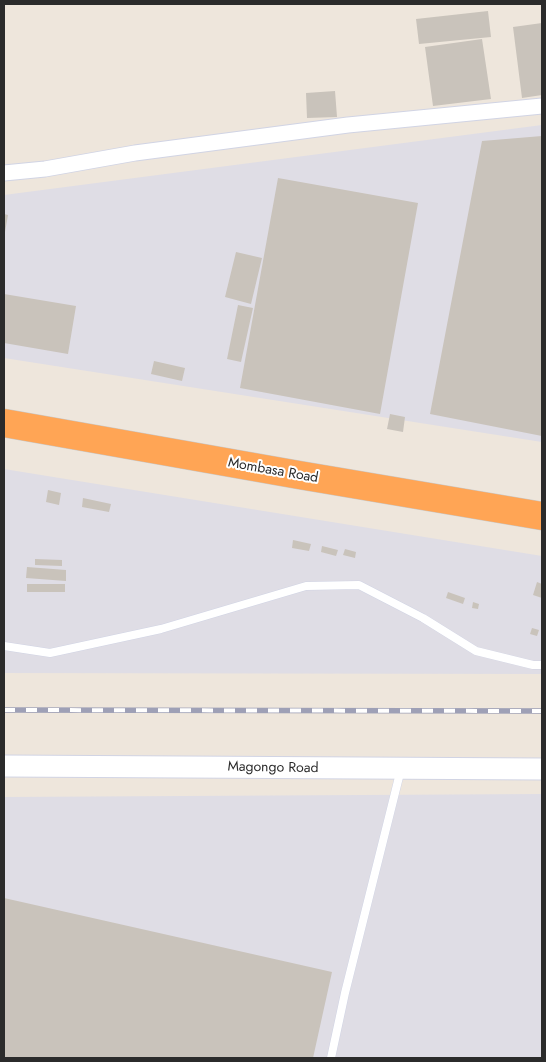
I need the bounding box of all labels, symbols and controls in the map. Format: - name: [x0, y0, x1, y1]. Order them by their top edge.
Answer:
- street label: Mombasa Road: [227, 455, 319, 487]
- street label: Magongo Road: [227, 759, 319, 777]

